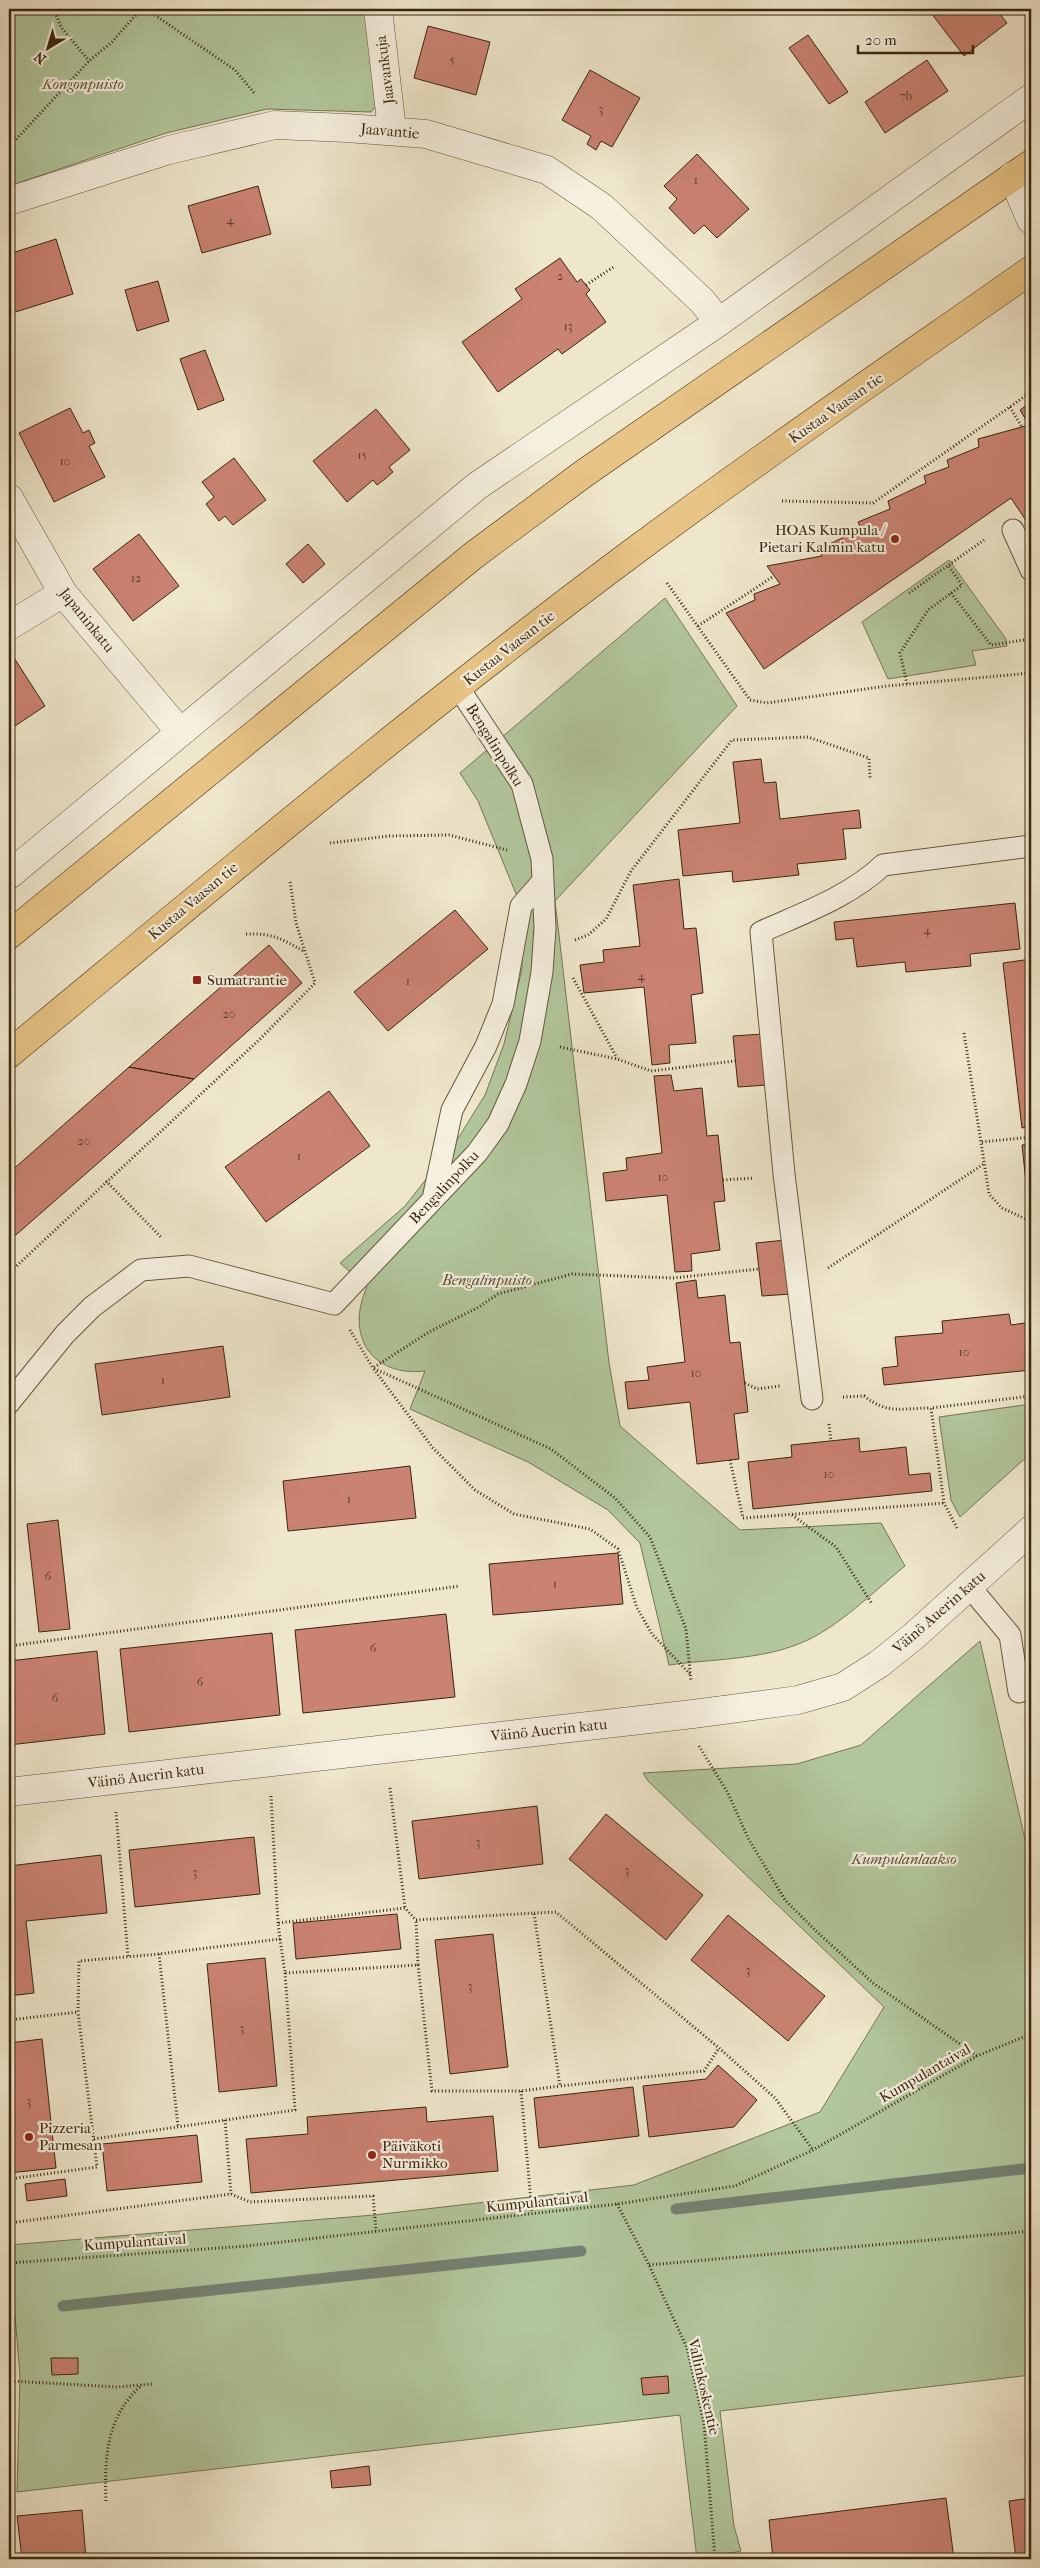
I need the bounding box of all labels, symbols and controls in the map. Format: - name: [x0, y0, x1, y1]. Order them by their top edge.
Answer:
- north arrow: [22, 22, 72, 72]
- scale bar: [858, 22, 972, 54]
- text: 20 m: [865, 31, 897, 49]
- street label: Jaavankuja: [372, 34, 398, 106]
- text: N: [31, 48, 50, 68]
- house number: 5: [449, 53, 455, 67]
- park label: Kongonpuisto: [41, 75, 124, 93]
- house number: 7b: [900, 89, 912, 103]
- house number: 3: [599, 102, 604, 116]
- street label: Jaavantie: [359, 119, 421, 143]
- house number: 1: [694, 173, 698, 187]
- house number: 4: [226, 213, 234, 227]
- house number: 2: [557, 269, 563, 283]
- house number: 13: [563, 319, 573, 333]
- street label: Kustaa Vaasan tie: [785, 368, 887, 447]
- house number: 15: [357, 448, 367, 462]
- house number: 10: [60, 454, 70, 468]
- place label: HOAS Kumpula / Pietari Kalmin katu: [758, 521, 886, 556]
- marker: HOAS Kumpula / Pietari Kalmin katu: [889, 533, 901, 545]
- house number: 12: [131, 571, 141, 585]
- street label: Japaninkatu: [55, 583, 119, 656]
- street label: Kustaa Vaasan tie: [460, 606, 559, 689]
- street label: Bengalinpolku: [462, 700, 528, 790]
- street label: Kustaa Vaasan tie: [145, 858, 242, 944]
- house number: 4: [923, 923, 931, 937]
- house number: 4: [637, 969, 645, 983]
- place label: Sumatrantie: [207, 971, 288, 989]
- marker: Sumatrantie: [191, 974, 203, 986]
- house number: 1: [406, 974, 410, 988]
- house number: 20: [223, 1007, 235, 1021]
- house number: 20: [78, 1134, 90, 1148]
- street label: Bengalinpolku: [405, 1146, 483, 1228]
- house number: 1: [297, 1149, 301, 1163]
- house number: 10: [658, 1170, 668, 1184]
- park label: Bengalinpuisto: [441, 1271, 532, 1289]
- house number: 10: [959, 1345, 969, 1359]
- house number: 10: [691, 1366, 701, 1380]
- house number: 1: [161, 1373, 165, 1387]
- house number: 10: [824, 1467, 834, 1481]
- house number: 1: [347, 1492, 351, 1506]
- street label: Väinö Auerin katu: [888, 1566, 989, 1658]
- house number: 6: [45, 1569, 52, 1583]
- house number: 1: [553, 1577, 557, 1591]
- house number: 6: [370, 1641, 377, 1655]
- house number: 6: [197, 1675, 204, 1689]
- house number: 6: [52, 1691, 59, 1705]
- street label: Väinö Auerin katu: [489, 1715, 609, 1745]
- street label: Väinö Auerin katu: [86, 1760, 206, 1792]
- house number: 3: [476, 1835, 481, 1849]
- park label: Kumpulanlaakso: [850, 1850, 957, 1868]
- house number: 3: [625, 1863, 630, 1877]
- house number: 3: [193, 1865, 198, 1879]
- house number: 3: [746, 1963, 751, 1977]
- house number: 3: [468, 1979, 473, 1993]
- house number: 3: [240, 2021, 245, 2035]
- street label: Kumpulantaival: [876, 2040, 974, 2106]
- house number: 3: [27, 2094, 32, 2108]
- place label: Pizzeria Parmesan: [39, 2119, 103, 2154]
- marker: Pizzeria Parmesan: [23, 2131, 35, 2143]
- place label: Päiväkoti Nurmikko: [382, 2137, 448, 2172]
- marker: Päiväkoti Nurmikko: [366, 2149, 378, 2161]
- street label: Kumpulantaival: [485, 2188, 589, 2216]
- street label: Kumpulantaival: [83, 2229, 187, 2255]
- street label: Vallinkoskentie: [684, 2336, 724, 2438]

